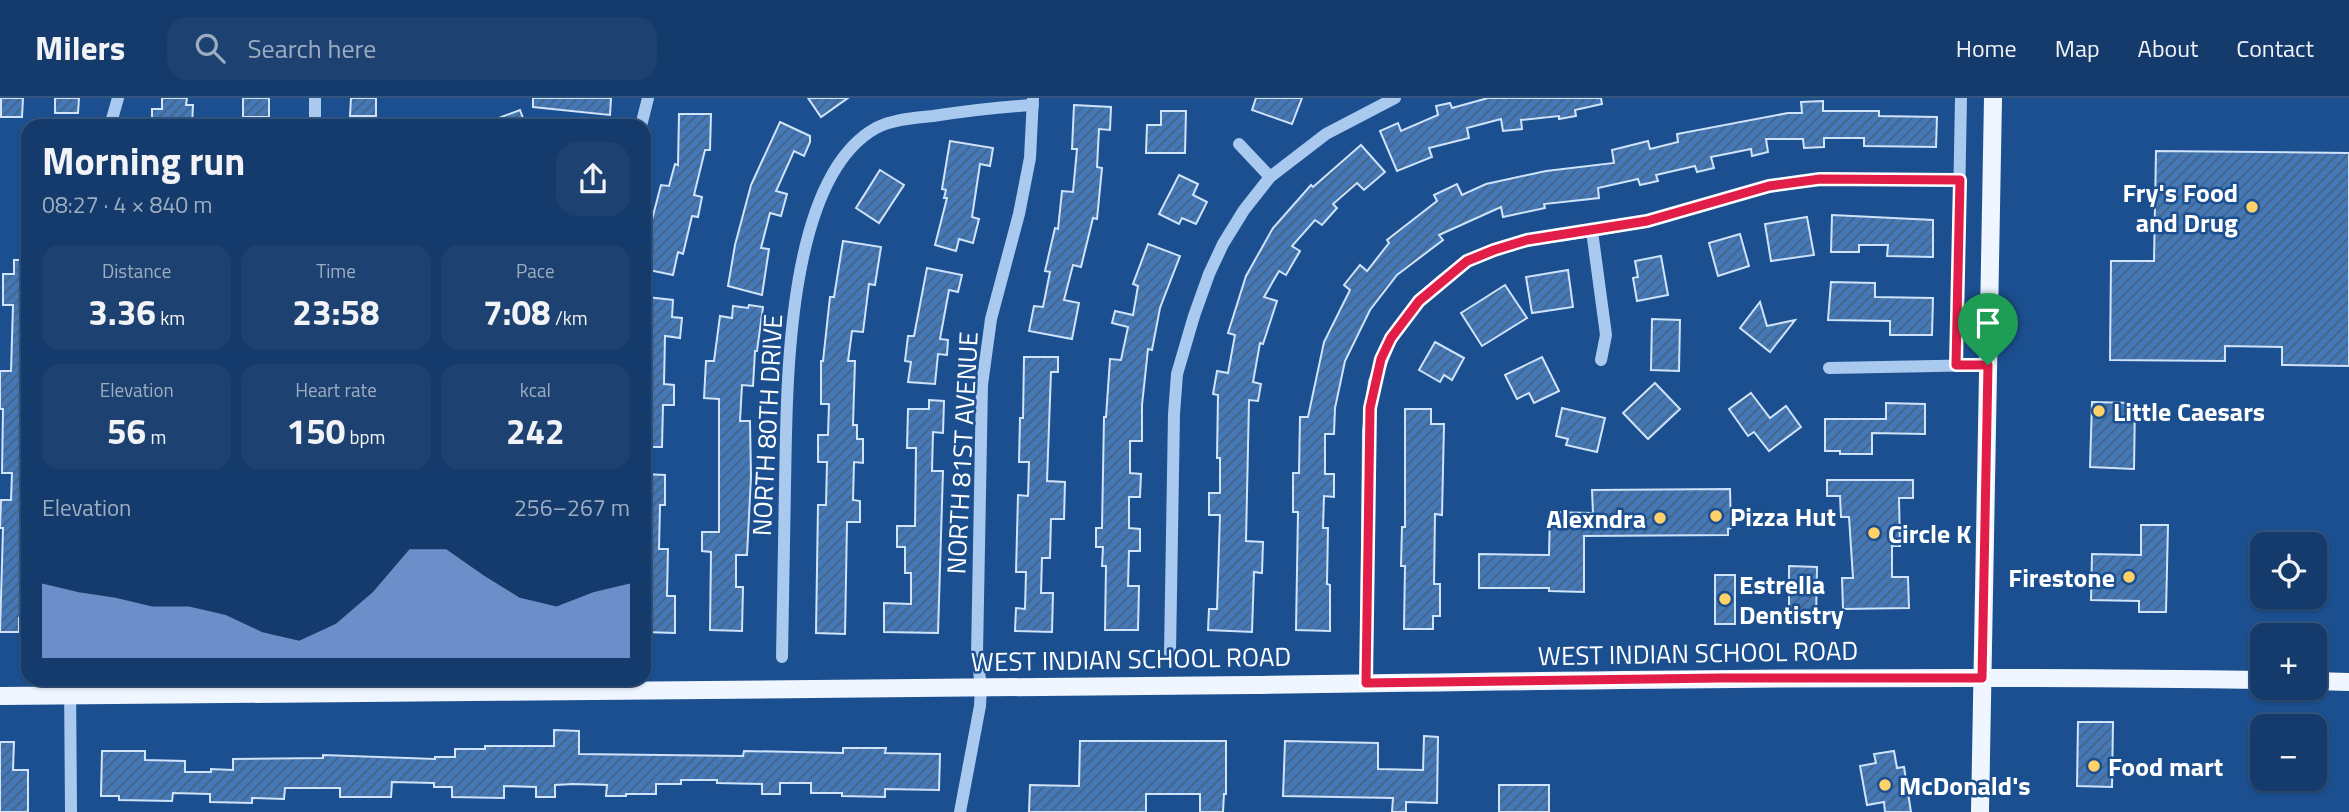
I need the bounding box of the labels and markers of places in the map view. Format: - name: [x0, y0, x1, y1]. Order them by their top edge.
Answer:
- place label: Fry's Food and Drug: [2122, 173, 2238, 242]
- marker: Fry's Food and Drug: [2244, 199, 2260, 215]
- pin: [1958, 293, 2018, 365]
- place label: Little Caesars: [2113, 392, 2265, 431]
- marker: Little Caesars: [2091, 403, 2107, 419]
- place label: Pizza Hut: [1730, 497, 1836, 536]
- place label: Alexndra: [1546, 499, 1646, 538]
- marker: Pizza Hut: [1708, 508, 1724, 524]
- marker: Alexndra: [1652, 510, 1668, 526]
- place label: Circle K: [1888, 514, 1972, 553]
- marker: Circle K: [1866, 525, 1882, 541]
- place label: Firestone: [2008, 558, 2115, 597]
- place label: Estrella Dentistry: [1739, 565, 1844, 634]
- marker: Firestone: [2121, 569, 2137, 585]
- marker: Estrella Dentistry: [1717, 591, 1733, 607]
- place label: Food mart: [2108, 747, 2223, 786]
- marker: Food mart: [2086, 758, 2102, 774]
- place label: McDonald's: [1899, 766, 2031, 805]
- marker: McDonald's: [1877, 777, 1893, 793]

